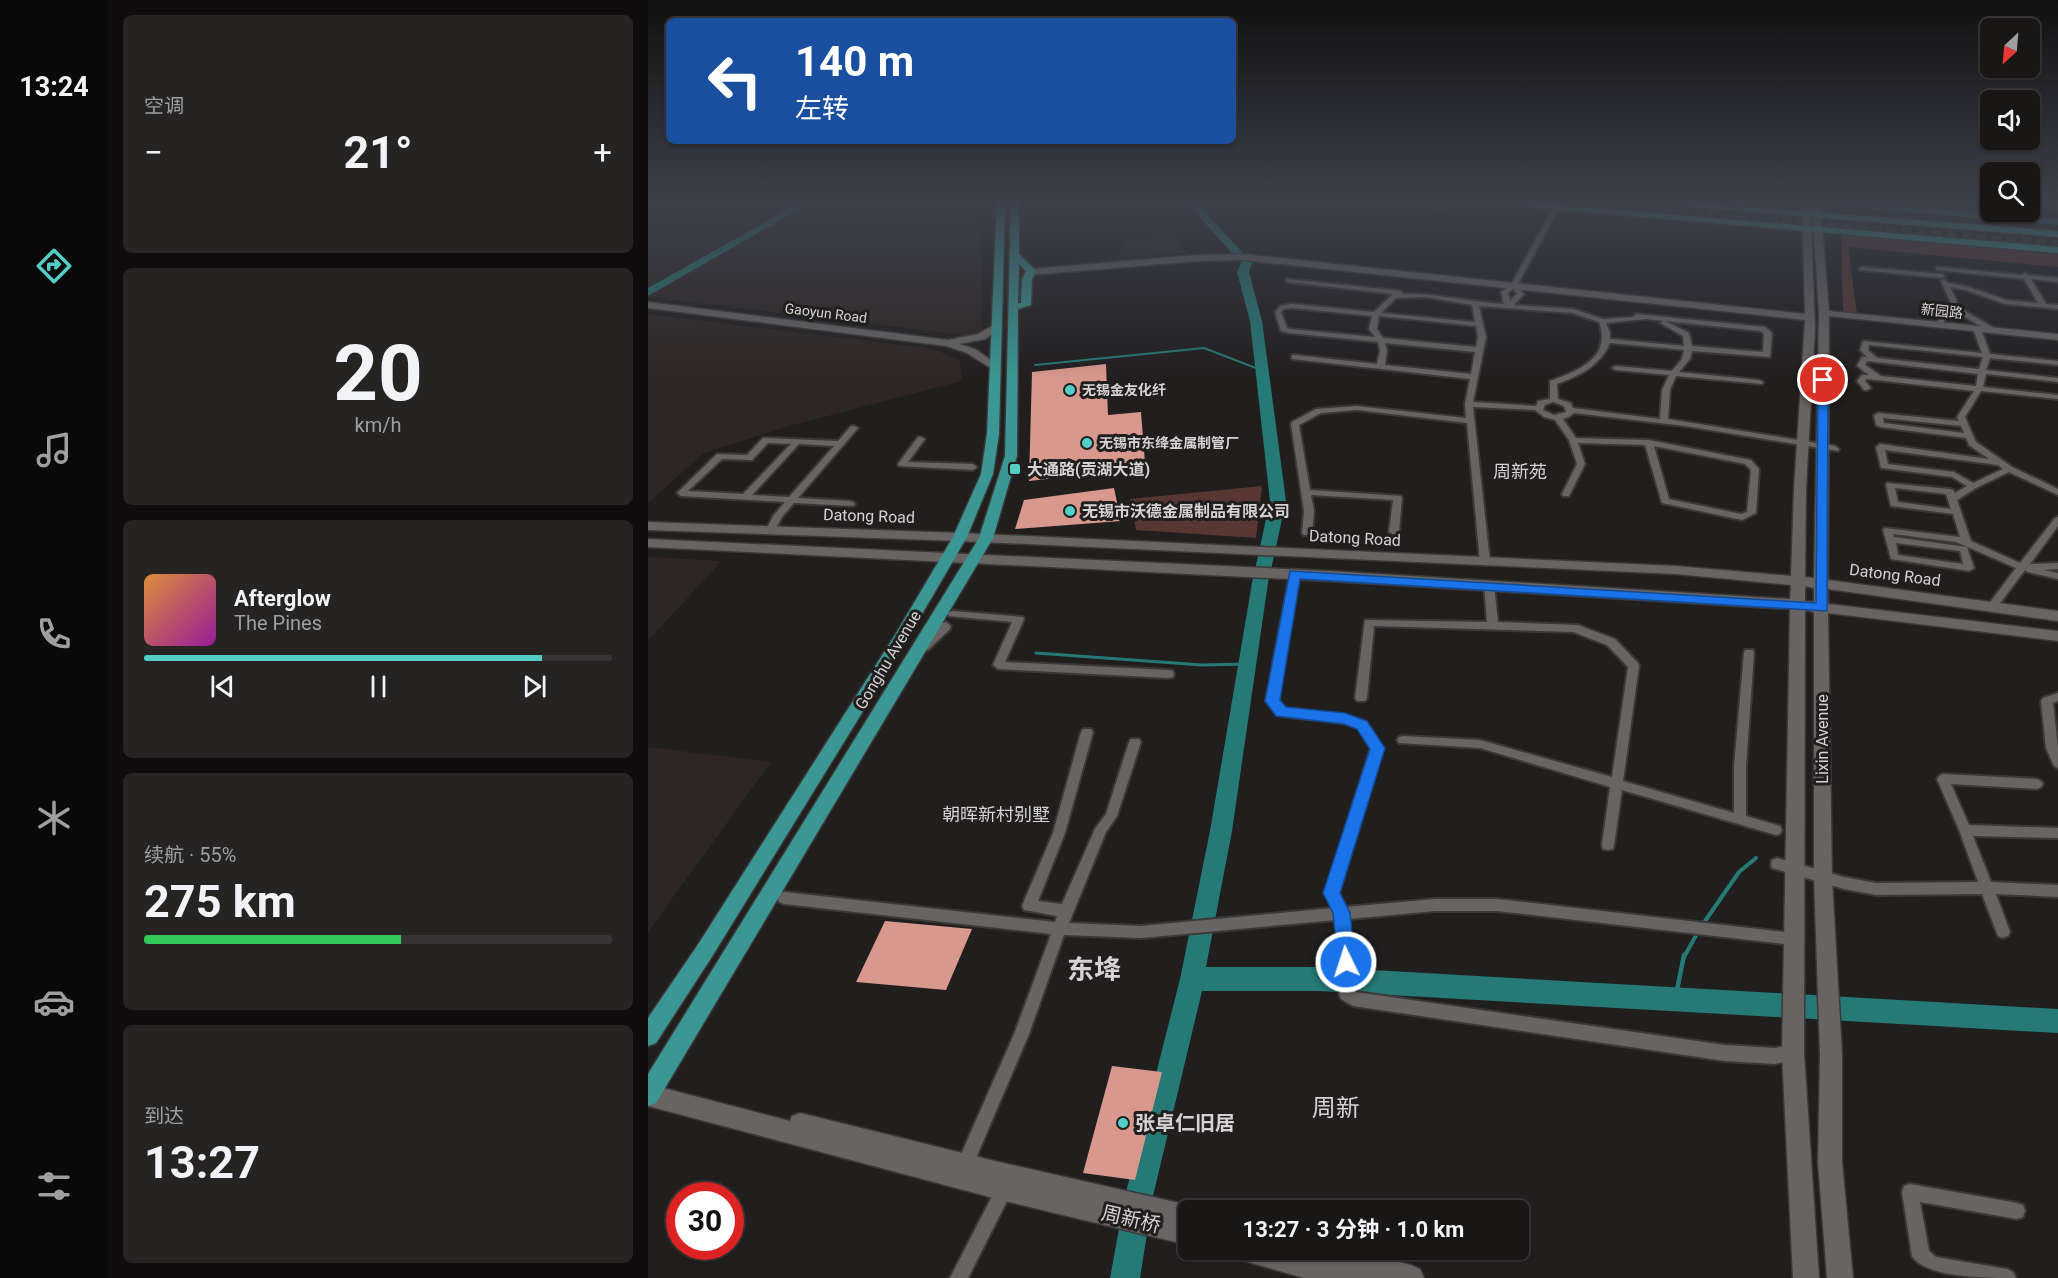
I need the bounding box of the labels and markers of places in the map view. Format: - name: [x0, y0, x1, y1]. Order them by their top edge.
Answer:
- pin: [1797, 354, 1848, 405]
- place label: 无锡金友化纤: [1082, 382, 1166, 398]
- marker: 无锡金友化纤: [1063, 383, 1077, 397]
- place label: 无锡市东绛金属制管厂: [1099, 435, 1239, 451]
- marker: 无锡市东绛金属制管厂: [1080, 436, 1094, 450]
- place label: 大通路(贡湖大道): [1027, 460, 1150, 479]
- marker: 大通路(贡湖大道): [1008, 462, 1022, 476]
- place label: 无锡市沃德金属制品有限公司: [1082, 502, 1290, 521]
- marker: 无锡市沃德金属制品有限公司: [1063, 504, 1077, 518]
- place label: 张卓仁旧居: [1135, 1111, 1235, 1135]
- marker: 张卓仁旧居: [1116, 1116, 1130, 1130]

